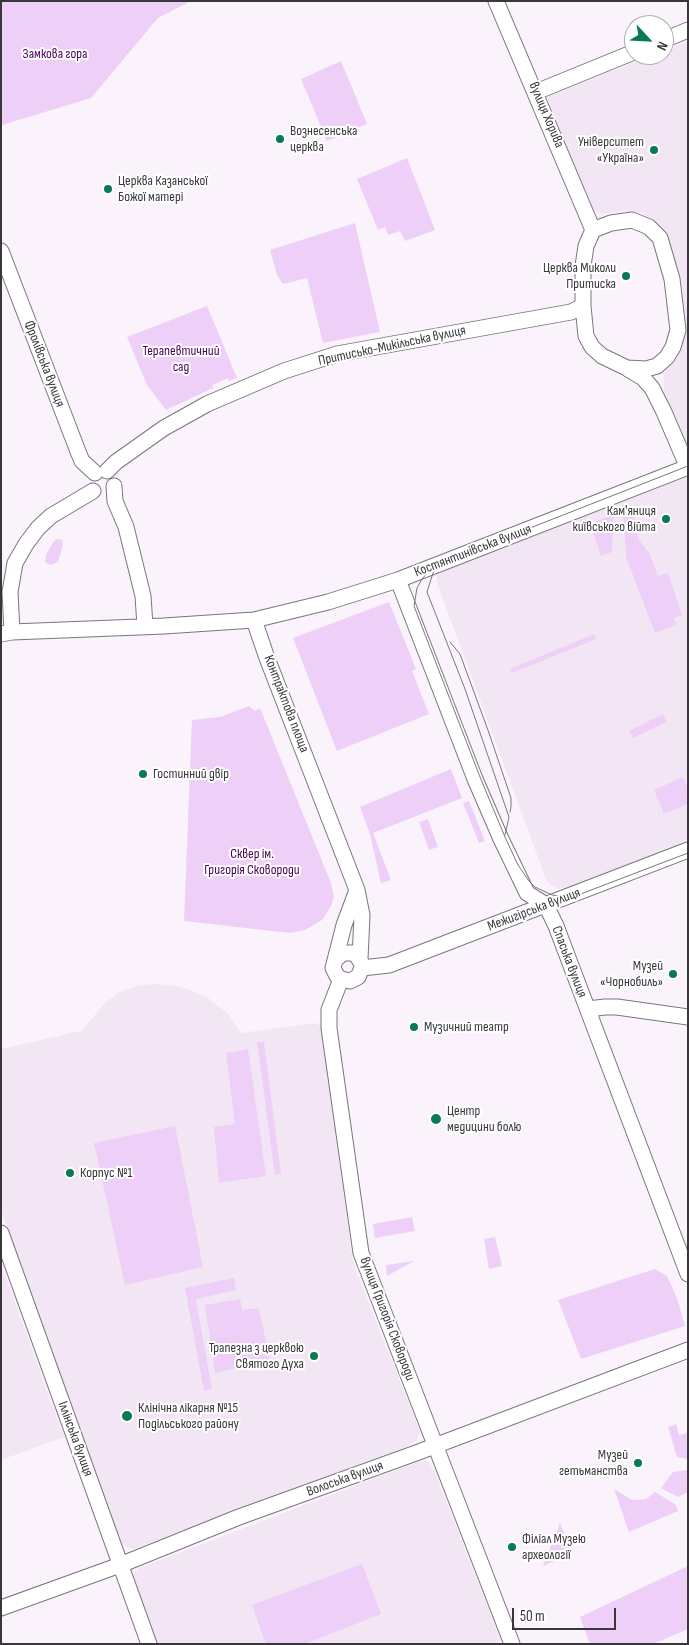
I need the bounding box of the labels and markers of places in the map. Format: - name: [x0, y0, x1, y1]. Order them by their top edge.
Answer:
- place label: Вознесенська церква: [290, 123, 357, 156]
- marker: Вознесенська церква: [274, 133, 286, 145]
- place label: Університет «Україна»: [578, 134, 644, 166]
- marker: Університет «Україна»: [648, 144, 660, 156]
- place label: Церква Казанської Божої матері: [118, 173, 208, 206]
- marker: Церква Казанської Божої матері: [102, 183, 114, 195]
- place label: Церква Миколи Притиска: [543, 260, 616, 292]
- marker: Церква Миколи Притиска: [620, 270, 632, 282]
- place label: Кам'яниця київського війта: [572, 503, 656, 536]
- marker: Кам'яниця київського війта: [660, 513, 672, 525]
- place label: Гостинний двір: [153, 766, 229, 782]
- marker: Гостинний двір: [137, 768, 149, 780]
- place label: Музей «Чорнобиль»: [600, 958, 663, 990]
- marker: Музей «Чорнобиль»: [667, 968, 679, 980]
- place label: Музичний театр: [424, 1019, 509, 1035]
- marker: Музичний театр: [408, 1021, 420, 1033]
- place label: Центр медицини болю: [447, 1103, 521, 1136]
- marker: Центр медицини болю: [429, 1112, 443, 1126]
- place label: Корпус №1: [80, 1165, 132, 1181]
- marker: Корпус №1: [64, 1167, 76, 1179]
- place label: Трапезна з церквою Святого Духа: [209, 1340, 304, 1372]
- marker: Трапезна з церквою Святого Духа: [308, 1350, 320, 1362]
- place label: Клінічна лікарня №15 Подільського району: [138, 1400, 239, 1432]
- marker: Клінічна лікарня №15 Подільського району: [120, 1409, 134, 1423]
- place label: Музей гетьманства: [559, 1447, 628, 1480]
- marker: Музей гетьманства: [632, 1457, 644, 1469]
- place label: Філіал Музею археології: [522, 1531, 586, 1564]
- marker: Філіал Музею археології: [506, 1541, 518, 1553]

